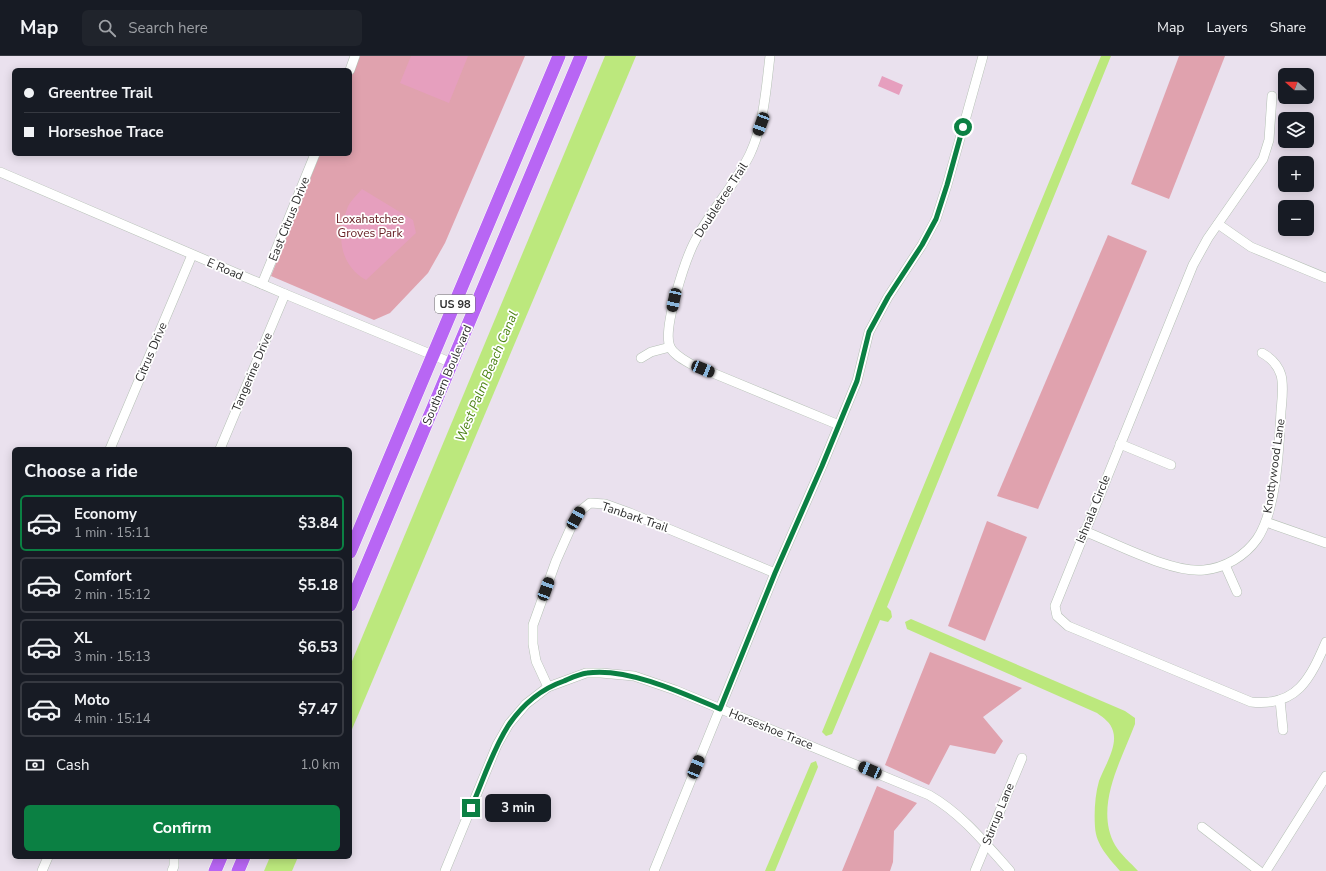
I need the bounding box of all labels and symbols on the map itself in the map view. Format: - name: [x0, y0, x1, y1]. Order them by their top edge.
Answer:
- north arrow: [1278, 68, 1314, 104]
- car: [751, 111, 771, 137]
- route start: [954, 118, 972, 136]
- street label: Doubletree Trail: [691, 159, 752, 241]
- street label: East Citrus Drive: [265, 174, 313, 264]
- park label: Loxahatchee Groves Park: [336, 211, 404, 241]
- street label: E Road: [204, 254, 246, 284]
- car: [666, 287, 682, 313]
- road number: US 98: [435, 295, 475, 313]
- water label: West Palm Beach Canal: [451, 308, 523, 445]
- street label: Citrus Drive: [131, 320, 171, 384]
- street label: Southern Boulevard: [419, 322, 475, 428]
- street label: Tangerine Drive: [228, 330, 276, 414]
- car: [690, 359, 716, 379]
- street label: Knottywood Lane: [1259, 418, 1289, 514]
- street label: Ishnala Circle: [1072, 472, 1114, 546]
- street label: Tanbark Trail: [600, 498, 671, 536]
- car: [565, 505, 587, 531]
- car: [536, 576, 556, 602]
- street label: Horseshoe Trace: [726, 705, 816, 753]
- car: [686, 754, 706, 780]
- car: [857, 760, 883, 780]
- street label: Stirrup Lane: [978, 780, 1018, 848]
- callout: 3 min: [485, 794, 551, 822]
- route end: [462, 799, 480, 817]

